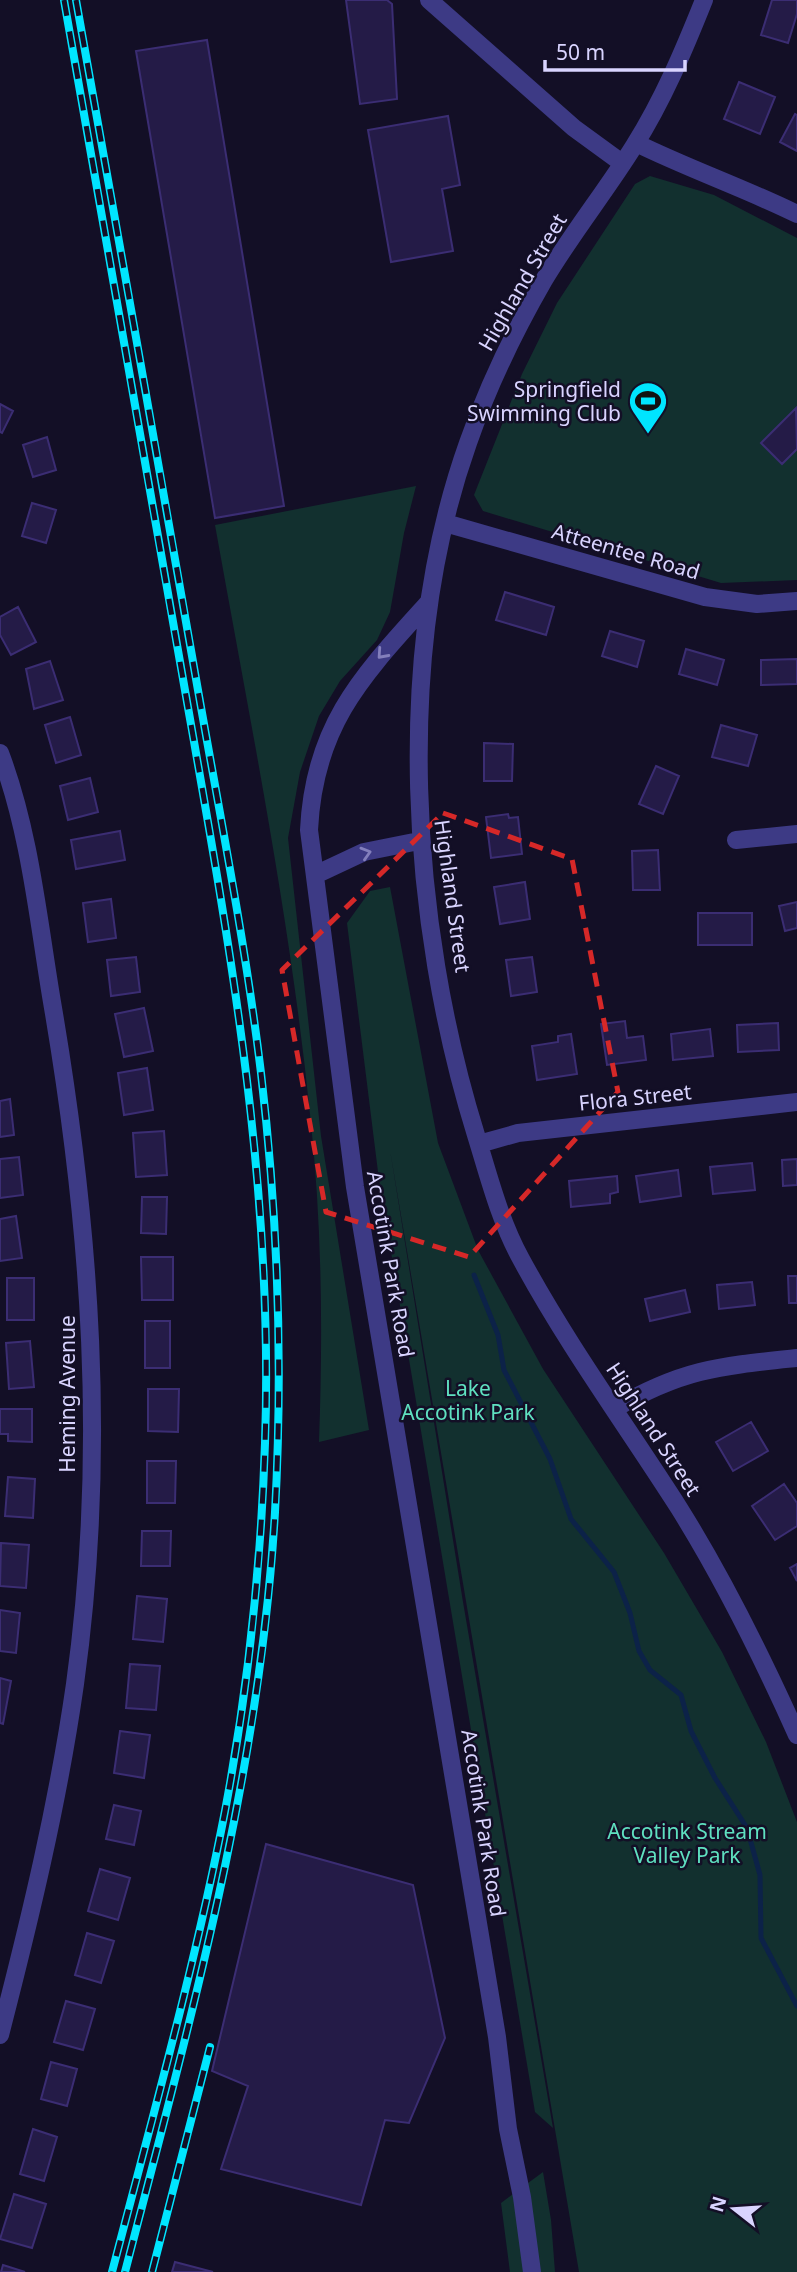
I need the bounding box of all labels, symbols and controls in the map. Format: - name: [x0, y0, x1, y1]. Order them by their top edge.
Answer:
- scale bar: [545, 28, 685, 72]
- text: 50 m: [556, 38, 605, 66]
- street label: Highland Street: [471, 208, 573, 356]
- place label: Springfield Swimming Club: [467, 375, 621, 427]
- sports icon: Springfield Swimming Club: [627, 380, 669, 435]
- street label: Atteentee Road: [549, 517, 703, 585]
- one-way arrow: [378, 646, 391, 659]
- street label: Highland Street: [428, 818, 478, 975]
- one-way arrow: [359, 847, 371, 862]
- street label: Flora Street: [577, 1077, 693, 1117]
- street label: Accotink Park Road: [361, 1168, 421, 1360]
- street label: Heming Avenue: [53, 1315, 81, 1473]
- street label: Highland Street: [600, 1357, 708, 1502]
- park label: Lake Accotink Park: [401, 1374, 535, 1426]
- street label: Accotink Park Road: [455, 1727, 513, 1919]
- park label: Accotink Stream Valley Park: [607, 1817, 767, 1869]
- north arrow: [699, 2174, 769, 2244]
- text: N: [703, 2193, 732, 2215]

